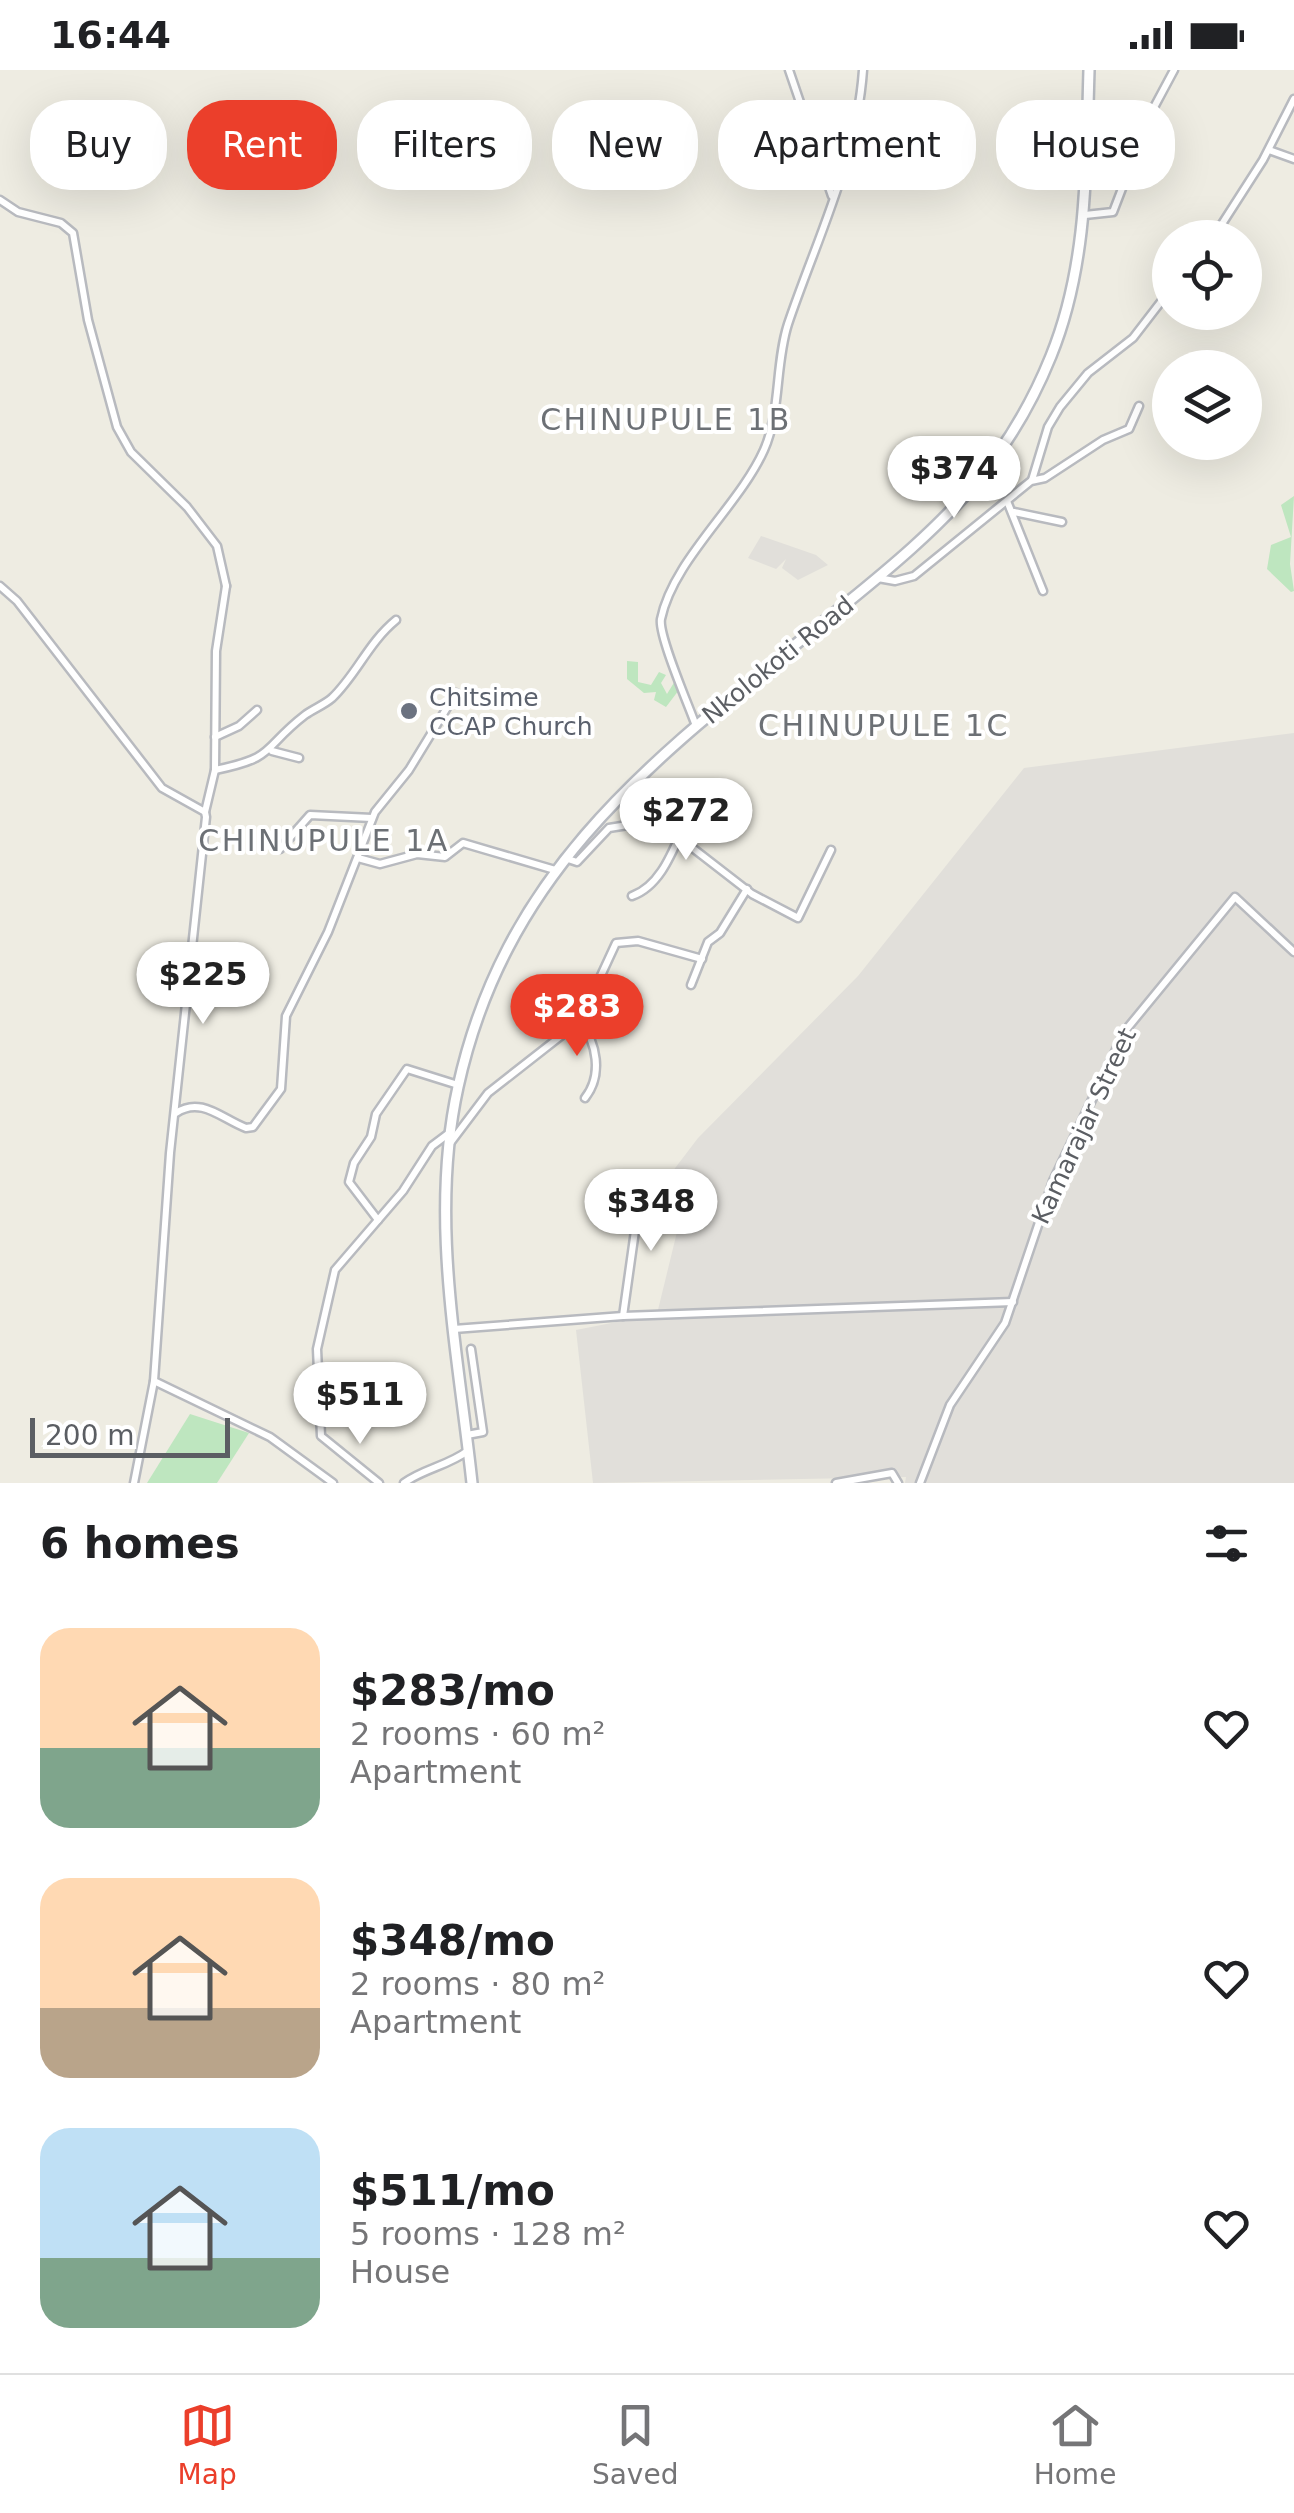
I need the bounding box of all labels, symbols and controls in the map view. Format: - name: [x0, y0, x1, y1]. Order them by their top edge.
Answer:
- text: 16:44: [50, 13, 171, 57]
- chip: Buy: [30, 100, 167, 190]
- chip: Rent: [187, 100, 337, 190]
- chip: Filters: [357, 100, 532, 190]
- chip: New: [552, 100, 698, 190]
- chip: Apartment: [718, 100, 976, 190]
- chip: House: [996, 100, 1175, 190]
- map controls: [1152, 220, 1262, 460]
- button: locate: [1152, 220, 1262, 330]
- button: layers: [1152, 350, 1262, 460]
- district label: CHINUPULE 1B: [540, 402, 792, 437]
- pin: $374: [895, 436, 1013, 521]
- text: $374: [909, 449, 999, 487]
- street label: Nkolokoti Road: [697, 590, 859, 730]
- place label: Chitsime CCAP Church: [429, 683, 593, 741]
- marker: Chitsime CCAP Church: [398, 700, 420, 722]
- district label: CHINUPULE 1C: [758, 708, 1010, 743]
- pin: $272: [627, 778, 745, 863]
- text: $272: [641, 791, 731, 829]
- district label: CHINUPULE 1A: [198, 823, 450, 858]
- pin: $225: [144, 942, 262, 1027]
- text: $225: [158, 955, 248, 993]
- pin: $283: [518, 974, 636, 1059]
- text: $283: [532, 987, 622, 1025]
- street label: Kamarajar Street: [1026, 1023, 1142, 1229]
- pin: $348: [592, 1169, 710, 1254]
- text: $348: [606, 1182, 696, 1220]
- pin: $511: [301, 1362, 419, 1447]
- text: $511: [315, 1375, 405, 1413]
- scale bar: [30, 1413, 230, 1458]
- text: 200 m: [45, 1419, 135, 1452]
- icon: filters: [1199, 1516, 1254, 1571]
- text: 6 homes: [40, 1519, 240, 1568]
- text: $283/mo: [350, 1666, 555, 1715]
- icon: home: [120, 1668, 240, 1788]
- icon: heart: [1199, 1701, 1254, 1756]
- text: 2 rooms · 60 m²: [350, 1715, 605, 1753]
- text: Apartment: [350, 1753, 521, 1791]
- text: $348/mo: [350, 1916, 555, 1965]
- icon: home: [120, 1918, 240, 2038]
- icon: heart: [1199, 1951, 1254, 2006]
- text: 2 rooms · 80 m²: [350, 1965, 605, 2003]
- text: Apartment: [350, 2003, 521, 2041]
- text: $511/mo: [350, 2166, 555, 2215]
- icon: home: [120, 2168, 240, 2288]
- icon: heart: [1199, 2201, 1254, 2256]
- text: 5 rooms · 128 m²: [350, 2215, 626, 2253]
- text: House: [350, 2253, 450, 2291]
- tab: Map: [178, 2398, 237, 2491]
- tab: Saved: [592, 2398, 678, 2491]
- tab: Home: [1034, 2398, 1116, 2491]

